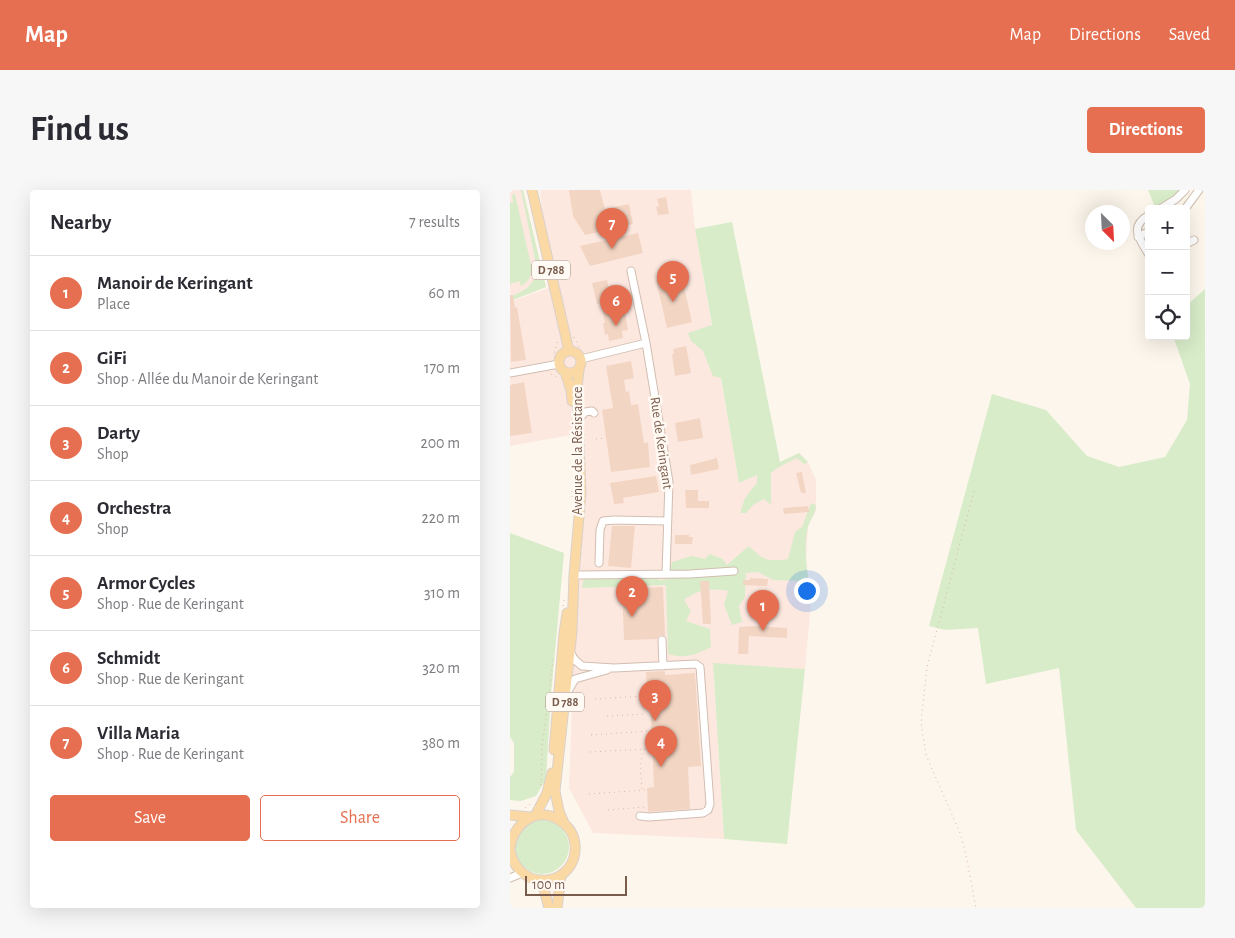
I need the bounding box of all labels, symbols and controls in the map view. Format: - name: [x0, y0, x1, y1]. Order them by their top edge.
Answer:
- text: Map: [25, 23, 68, 47]
- text: Map: [1010, 26, 1041, 44]
- text: Directions: [1069, 26, 1141, 44]
- text: Saved: [1169, 26, 1210, 44]
- button: Directions: [1087, 107, 1205, 153]
- text: Find us: [30, 112, 129, 147]
- north arrow: [1085, 205, 1130, 250]
- map controls: [1145, 205, 1190, 340]
- button: +: [1145, 205, 1190, 250]
- pin: 7: [596, 208, 628, 249]
- text: Nearby: [50, 212, 111, 233]
- text: 7 results: [409, 214, 460, 230]
- button: −: [1145, 250, 1190, 295]
- road number: D 788: [532, 260, 570, 280]
- pin: 5: [657, 261, 689, 302]
- text: Manoir de Keringant: [97, 274, 253, 293]
- text: 1: [63, 285, 69, 301]
- text: 60 m: [429, 285, 460, 301]
- pin: 6: [600, 285, 632, 326]
- button: locate: [1145, 295, 1190, 340]
- text: Place: [97, 296, 130, 312]
- text: GiFi: [97, 349, 127, 368]
- text: 2: [62, 360, 70, 376]
- text: 170 m: [424, 360, 460, 376]
- text: Shop · Allée du Manoir de Keringant: [97, 371, 318, 387]
- street label: Avenue de la Résistance: [571, 387, 585, 515]
- street label: Rue de Keringant: [648, 396, 674, 491]
- text: Darty: [97, 424, 140, 443]
- text: 3: [63, 435, 69, 451]
- text: 200 m: [420, 435, 460, 451]
- text: Shop: [97, 446, 129, 462]
- text: Orchestra: [97, 499, 171, 518]
- text: 4: [62, 510, 70, 526]
- text: 220 m: [422, 510, 460, 526]
- text: Shop: [97, 521, 129, 537]
- text: Armor Cycles: [97, 574, 195, 593]
- pin: 2: [616, 576, 648, 617]
- your location: [794, 578, 820, 604]
- text: 5: [63, 585, 69, 601]
- text: 310 m: [424, 585, 460, 601]
- pin: 1: [747, 590, 779, 631]
- text: Shop · Rue de Keringant: [97, 596, 244, 612]
- text: Schmidt: [97, 649, 160, 668]
- text: 6: [62, 660, 70, 676]
- text: 320 m: [422, 660, 460, 676]
- text: Shop · Rue de Keringant: [97, 671, 244, 687]
- pin: 3: [639, 680, 671, 721]
- road number: D 788: [546, 692, 584, 712]
- text: Villa Maria: [97, 724, 180, 743]
- pin: 4: [645, 726, 677, 767]
- text: 7: [63, 735, 69, 751]
- text: 380 m: [422, 735, 460, 751]
- text: Shop · Rue de Keringant: [97, 746, 244, 762]
- button: Save: [50, 795, 250, 841]
- button: Share: [260, 795, 460, 841]
- scale bar: [525, 873, 628, 896]
- text: 100 m: [532, 878, 565, 892]

